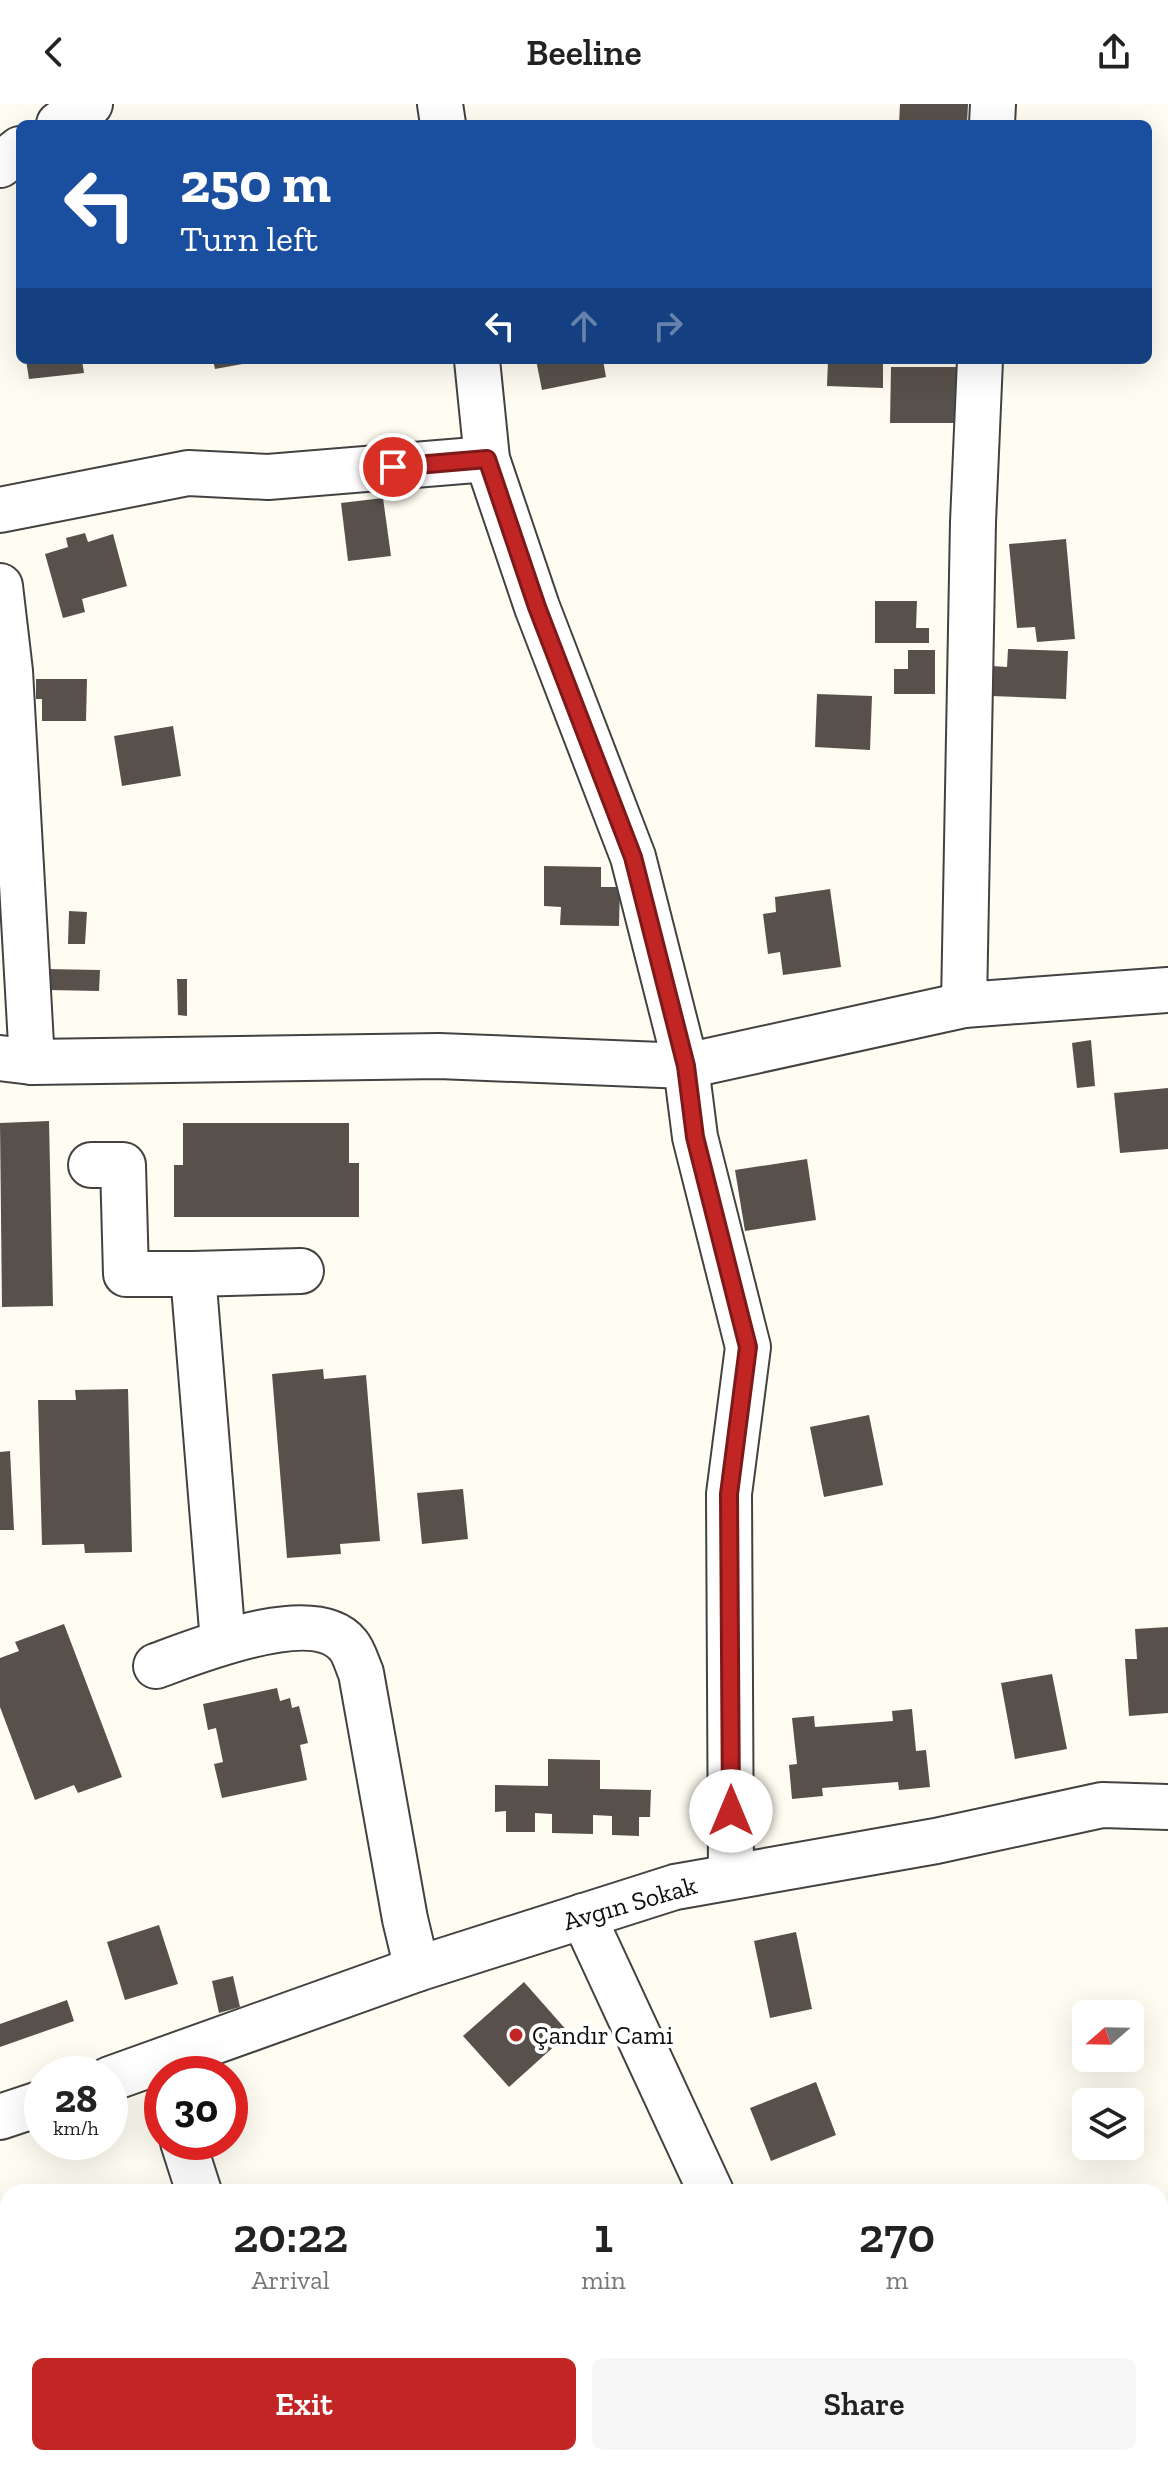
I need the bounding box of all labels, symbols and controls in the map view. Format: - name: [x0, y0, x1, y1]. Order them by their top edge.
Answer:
- icon: back: [32, 30, 76, 74]
- icon: share: [1092, 30, 1136, 74]
- text: Beeline: [526, 31, 642, 74]
- text: 250 m: [180, 149, 331, 216]
- icon: left: [48, 152, 152, 256]
- text: Turn left: [180, 217, 318, 260]
- icon: left: [478, 304, 522, 348]
- icon: ahead: [562, 304, 606, 348]
- icon: right: [646, 304, 690, 348]
- pin: [359, 433, 427, 501]
- icon: arrive: [371, 445, 415, 489]
- position arrow: [689, 1769, 773, 1853]
- street label: Avgın Sokak: [559, 1869, 701, 1937]
- north arrow: [1072, 2000, 1144, 2072]
- map controls: [1072, 2000, 1144, 2160]
- place label: Çandır Cami: [532, 2019, 673, 2051]
- marker: Çandır Cami: [507, 2026, 525, 2044]
- speed limit sign: 30: [144, 2056, 248, 2160]
- text: 28: [54, 2074, 98, 2122]
- button: layers: [1072, 2088, 1144, 2160]
- text: km/h: [53, 2116, 99, 2140]
- text: 20:22: [233, 2207, 348, 2264]
- text: 1: [594, 2207, 613, 2264]
- text: 270: [859, 2207, 935, 2264]
- text: Arrival: [251, 2264, 330, 2296]
- text: min: [581, 2264, 626, 2296]
- text: m: [886, 2264, 908, 2296]
- button: Exit: [32, 2358, 576, 2450]
- button: Share: [592, 2358, 1136, 2450]

